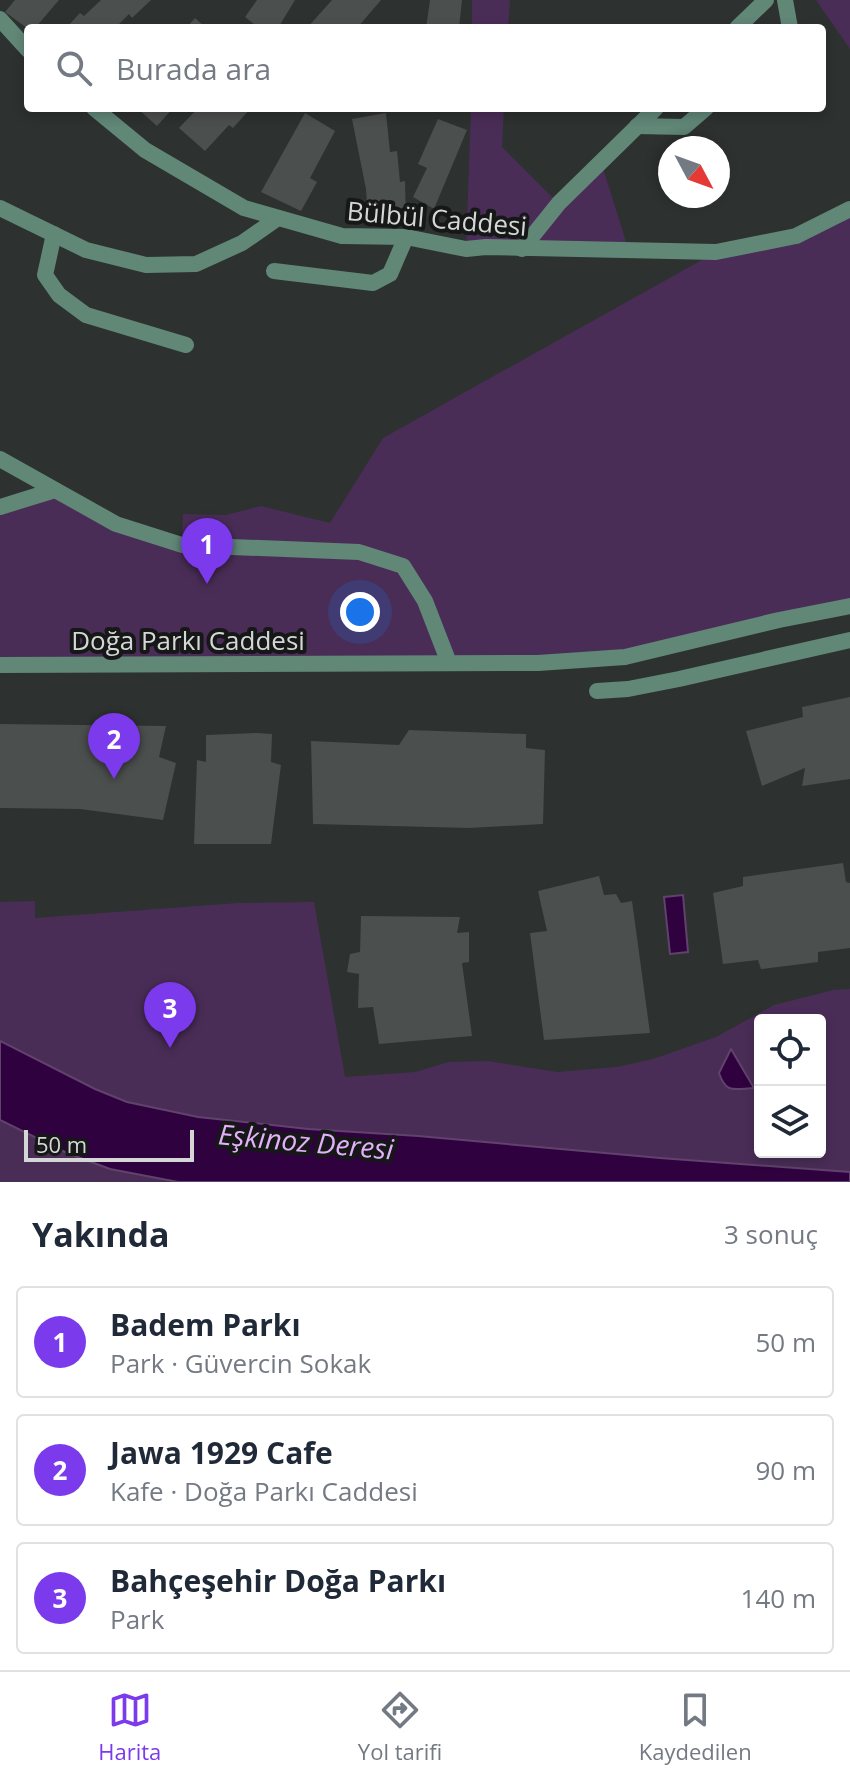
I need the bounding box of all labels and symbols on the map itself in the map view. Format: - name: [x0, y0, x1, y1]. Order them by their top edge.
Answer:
- north arrow: [658, 136, 730, 208]
- street label: Bülbül Caddesi: [345, 192, 529, 244]
- pin: 1: [181, 518, 233, 584]
- your location: [340, 592, 380, 632]
- street label: Doğa Parkı Caddesi: [71, 622, 305, 658]
- pin: 2: [88, 713, 140, 779]
- pin: 3: [144, 982, 196, 1048]
- water label: Eşkinoz Deresi: [217, 1114, 396, 1168]
- scale bar: [24, 1126, 194, 1162]

